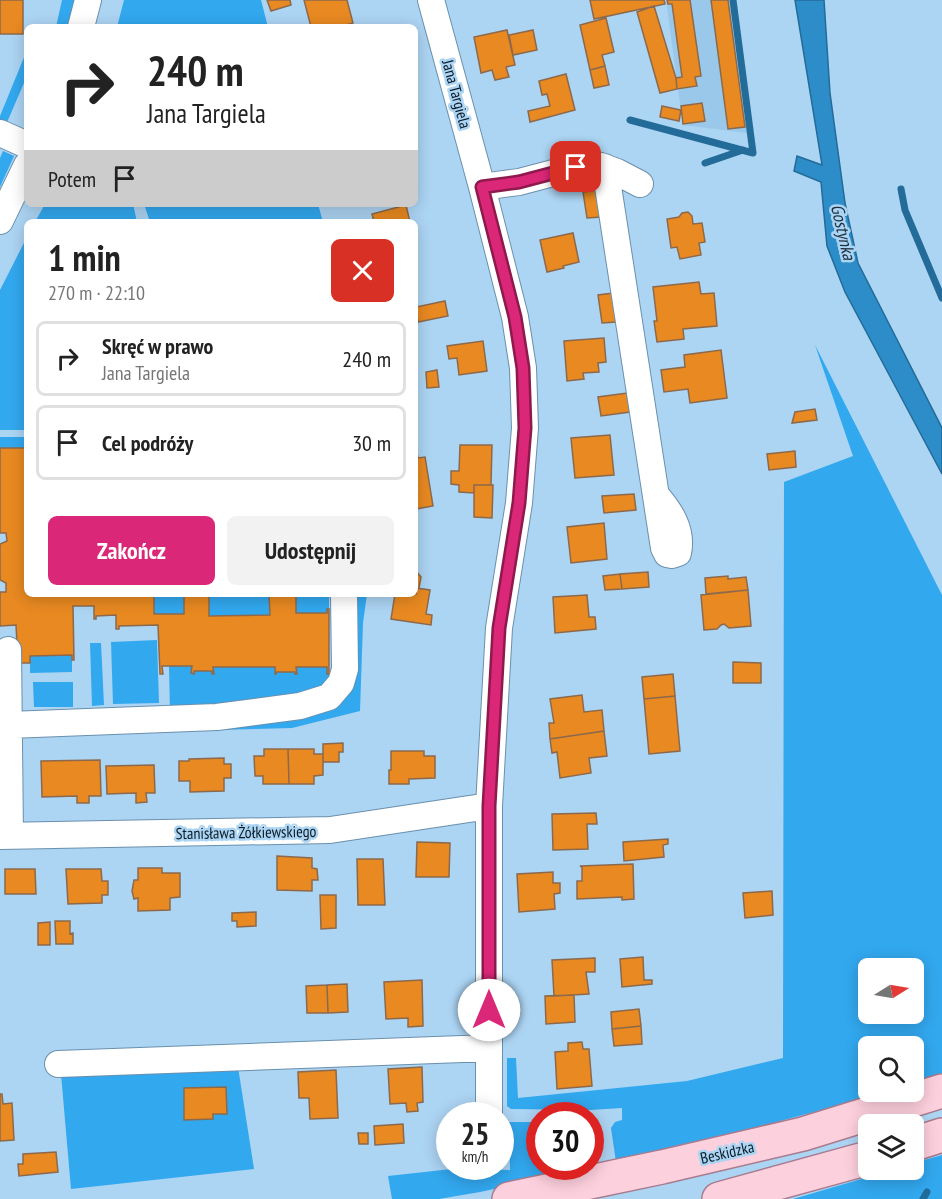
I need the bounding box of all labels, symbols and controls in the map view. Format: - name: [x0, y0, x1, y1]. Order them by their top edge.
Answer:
- text: 240 m: [147, 43, 244, 98]
- icon: right: [48, 48, 126, 126]
- street label: Jana Targiela: [438, 56, 476, 131]
- text: Jana Targiela: [147, 96, 266, 130]
- pin: [550, 141, 601, 192]
- icon: arrive: [559, 150, 592, 183]
- icon: arrive: [108, 162, 141, 195]
- text: Potem: [48, 165, 96, 193]
- water label: Gostynka: [826, 202, 861, 263]
- text: 1 min: [48, 234, 121, 281]
- button: close: [331, 239, 394, 302]
- text: 270 m · 22:10: [48, 280, 145, 306]
- text: Skręć w prawo: [102, 332, 213, 360]
- icon: right: [51, 342, 84, 375]
- text: 240 m: [342, 345, 391, 373]
- text: Jana Targiela: [102, 360, 190, 386]
- icon: arrive: [51, 426, 84, 459]
- text: Cel podróży: [102, 429, 193, 457]
- text: 30 m: [352, 429, 391, 457]
- button: Zakończ: [48, 516, 215, 585]
- button: Udostępnij: [227, 516, 394, 585]
- street label: Stanisława Żółkiewskiego: [175, 821, 317, 843]
- north arrow: [858, 958, 924, 1024]
- map controls: [858, 958, 924, 1180]
- position arrow: [457, 978, 521, 1042]
- button: search: [858, 1036, 924, 1102]
- speed limit sign: 30: [526, 1102, 604, 1180]
- text: 25: [461, 1114, 489, 1153]
- button: layers: [858, 1114, 924, 1180]
- street label: Beskidzka: [698, 1136, 756, 1168]
- text: km/h: [462, 1147, 488, 1166]

